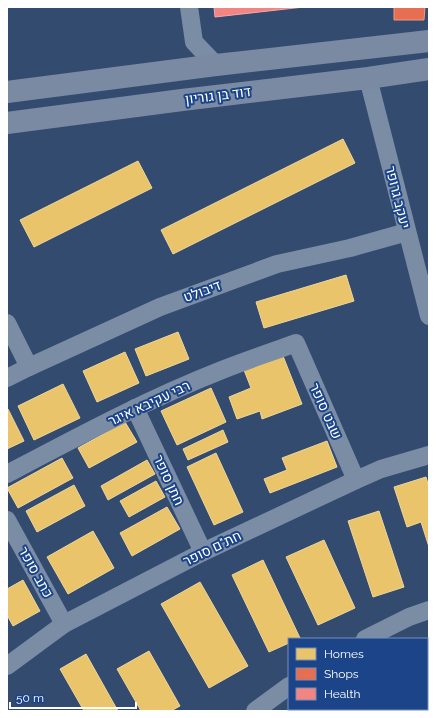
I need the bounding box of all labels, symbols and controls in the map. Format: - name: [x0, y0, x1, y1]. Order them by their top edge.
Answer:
- street label: דוד בן גוריון: [184, 83, 252, 107]
- street label: יעקב גרופר: [382, 164, 414, 230]
- street label: דיבולט: [181, 277, 223, 305]
- street label: רבי עקיבא איגר: [106, 377, 192, 429]
- street label: שבט סופר: [307, 381, 345, 441]
- street label: חתן סופר: [150, 452, 188, 508]
- street label: חת"ם סופר: [180, 527, 244, 569]
- street label: כתב סופר: [15, 544, 57, 600]
- legend: [288, 638, 428, 710]
- text: Homes: [324, 647, 364, 661]
- text: Shops: [324, 667, 359, 681]
- scale bar: [10, 684, 136, 710]
- text: Health: [324, 687, 361, 701]
- text: 50 m: [16, 691, 44, 705]

